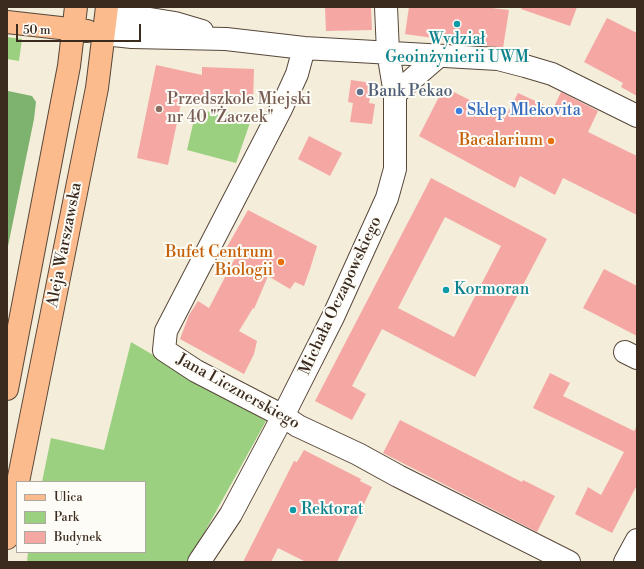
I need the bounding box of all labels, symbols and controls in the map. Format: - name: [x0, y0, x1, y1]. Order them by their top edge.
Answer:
- scale bar: [18, 16, 143, 42]
- marker: Wydział Geoinżynierii UWM: [452, 19, 462, 29]
- text: 50 m: [23, 23, 51, 38]
- place label: Wydział Geoinżynierii UWM: [385, 30, 529, 68]
- place label: Bank Pekao: [368, 82, 452, 102]
- marker: Bank Pekao: [355, 87, 365, 97]
- place label: Przedszkole Miejski nr 40 "Żaczek": [167, 90, 311, 128]
- place label: Sklep Mlekovita: [467, 101, 581, 121]
- marker: Przedszkole Miejski nr 40 "Żaczek": [154, 104, 164, 114]
- marker: Sklep Mlekovita: [454, 106, 464, 116]
- place label: Bacalarium: [459, 131, 543, 151]
- marker: Bacalarium: [546, 136, 556, 146]
- street label: Aleja Warszawska: [43, 181, 87, 309]
- street label: Michała Oczapowskiego: [296, 214, 386, 378]
- place label: Bufet Centrum Biologii: [165, 243, 273, 281]
- marker: Bufet Centrum Biologii: [276, 257, 286, 267]
- place label: Kormoran: [454, 280, 529, 300]
- marker: Kormoran: [441, 285, 451, 295]
- street label: Jana Licznerskiego: [173, 350, 303, 434]
- legend: [16, 481, 146, 553]
- text: Ulica: [54, 490, 83, 505]
- place label: Rektorat: [301, 500, 363, 520]
- marker: Rektorat: [288, 505, 298, 515]
- text: Park: [54, 510, 79, 525]
- text: Budynek: [54, 530, 102, 545]

